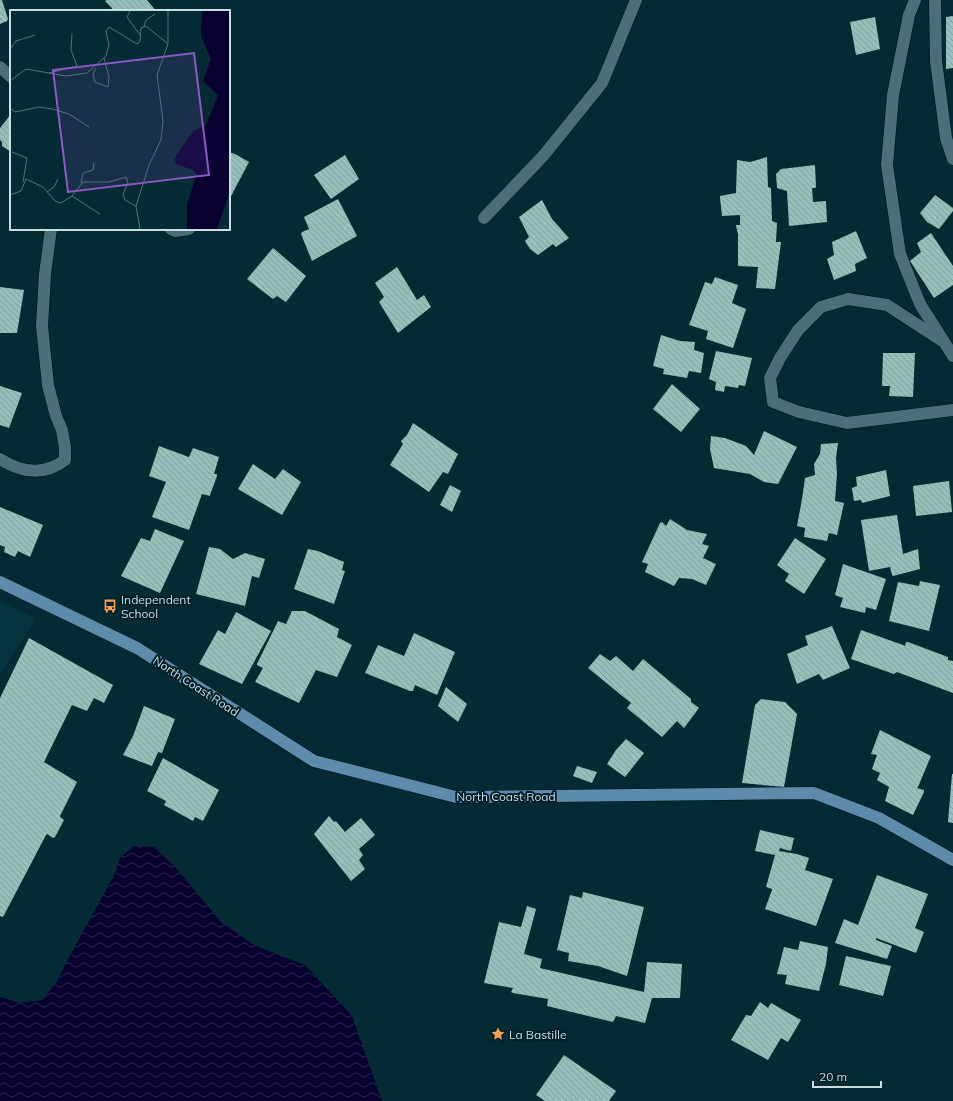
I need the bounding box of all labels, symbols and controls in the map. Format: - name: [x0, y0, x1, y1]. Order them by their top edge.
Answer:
- inset map: [10, 10, 230, 230]
- place label: Independent School: [121, 592, 191, 621]
- bus stop icon: Independent School: [102, 598, 118, 614]
- street label: North Coast Road: [150, 653, 242, 719]
- street label: North Coast Road: [456, 789, 556, 804]
- place icon: La Bastille: [490, 1026, 506, 1042]
- place label: La Bastille: [509, 1027, 566, 1042]
- scale bar: [813, 1063, 881, 1089]
- text: 20 m: [819, 1069, 847, 1084]

